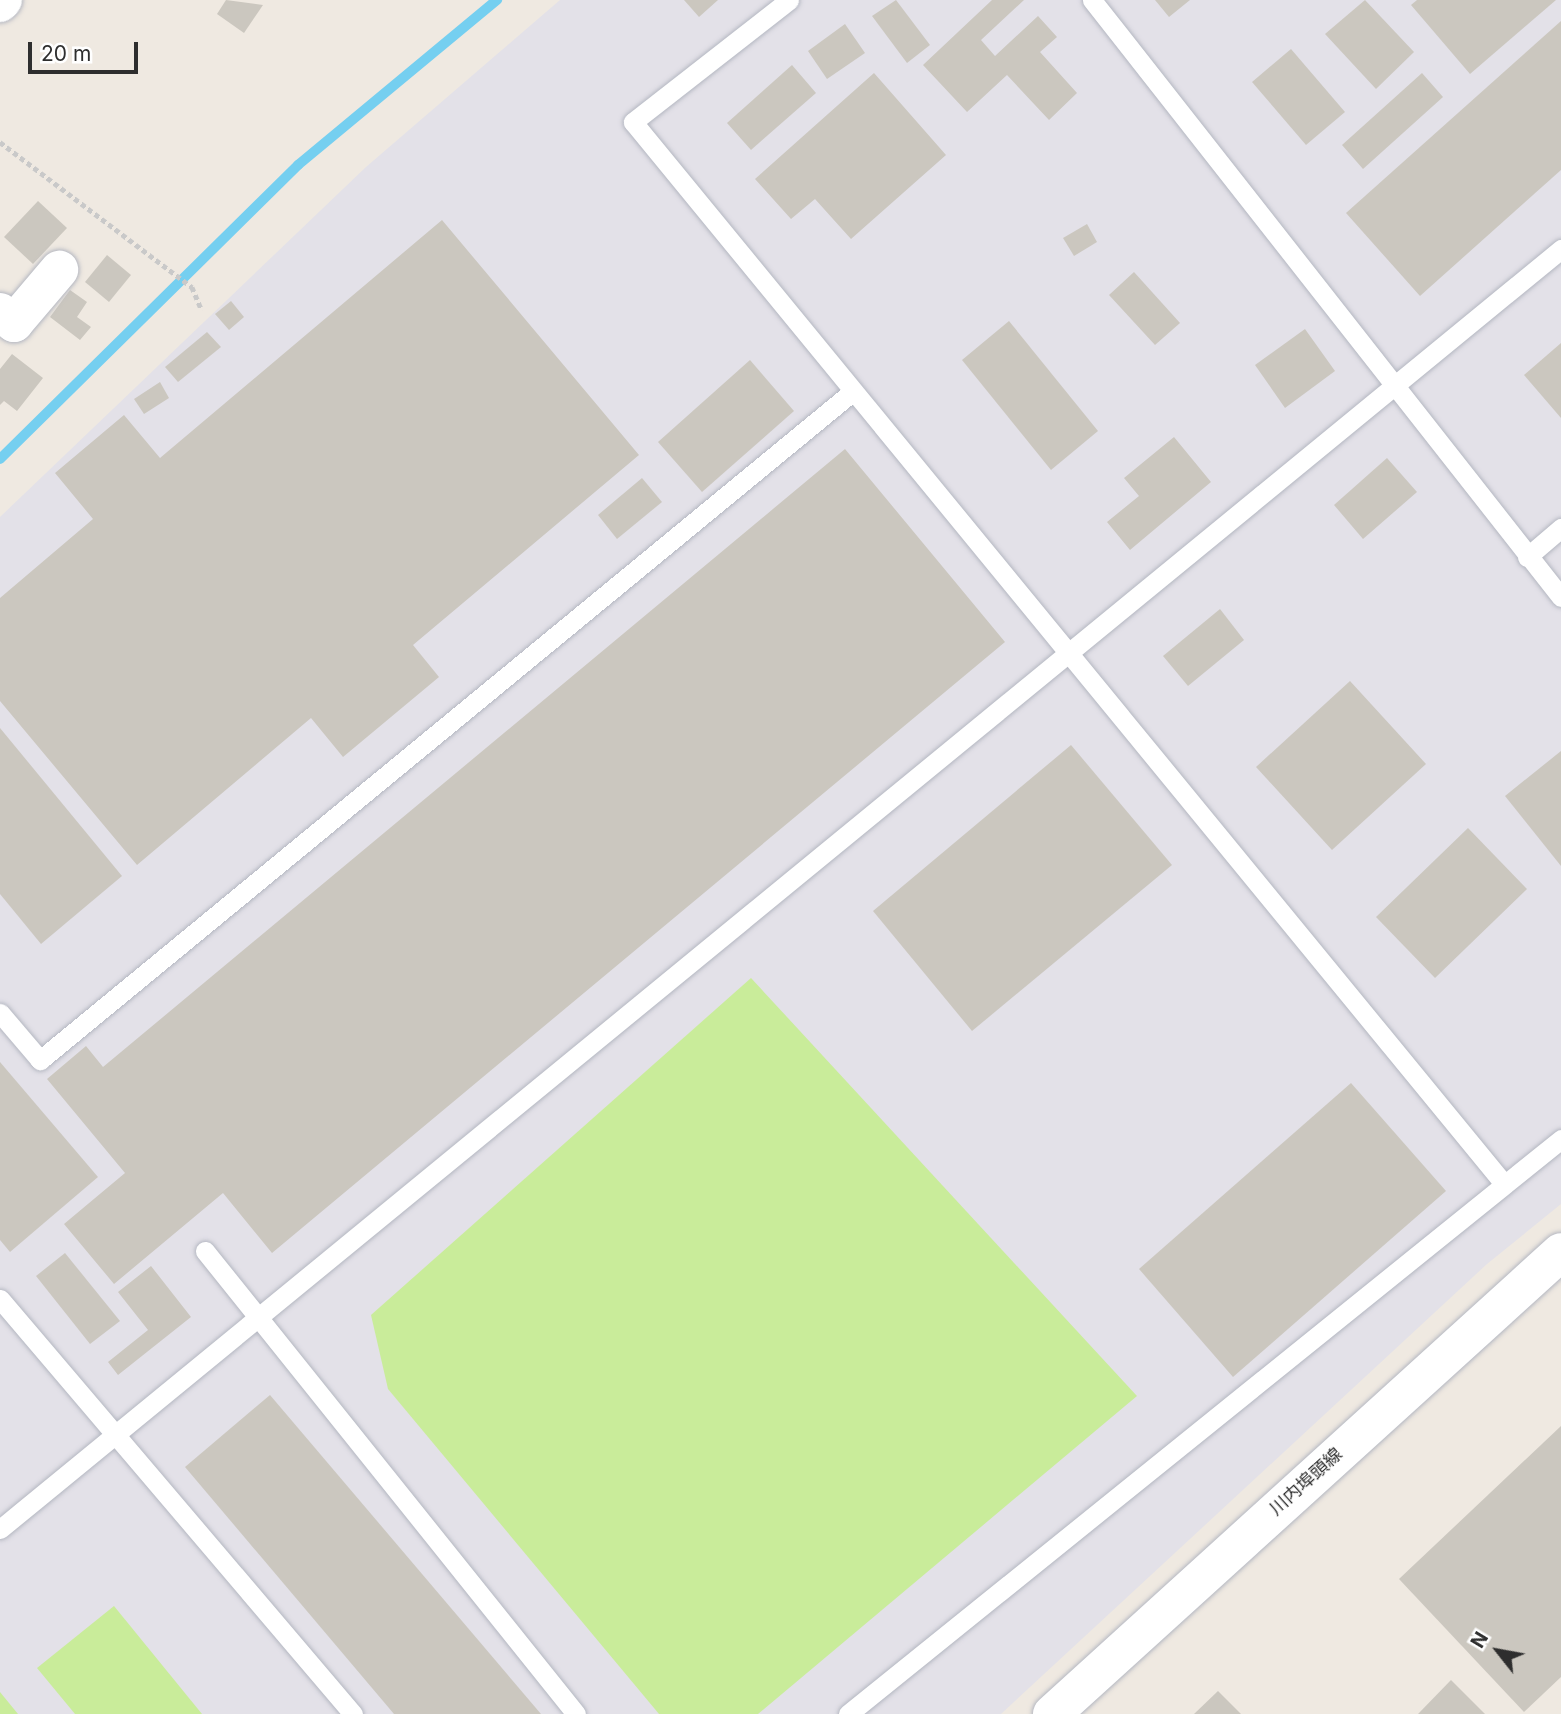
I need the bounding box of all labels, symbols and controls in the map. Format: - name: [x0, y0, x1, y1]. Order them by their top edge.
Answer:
- scale bar: [32, 28, 142, 72]
- text: 20 m: [41, 41, 91, 66]
- street label: 川内埠頭線: [1265, 1444, 1347, 1520]
- north arrow: [1463, 1616, 1533, 1686]
- text: N: [1466, 1628, 1493, 1652]

